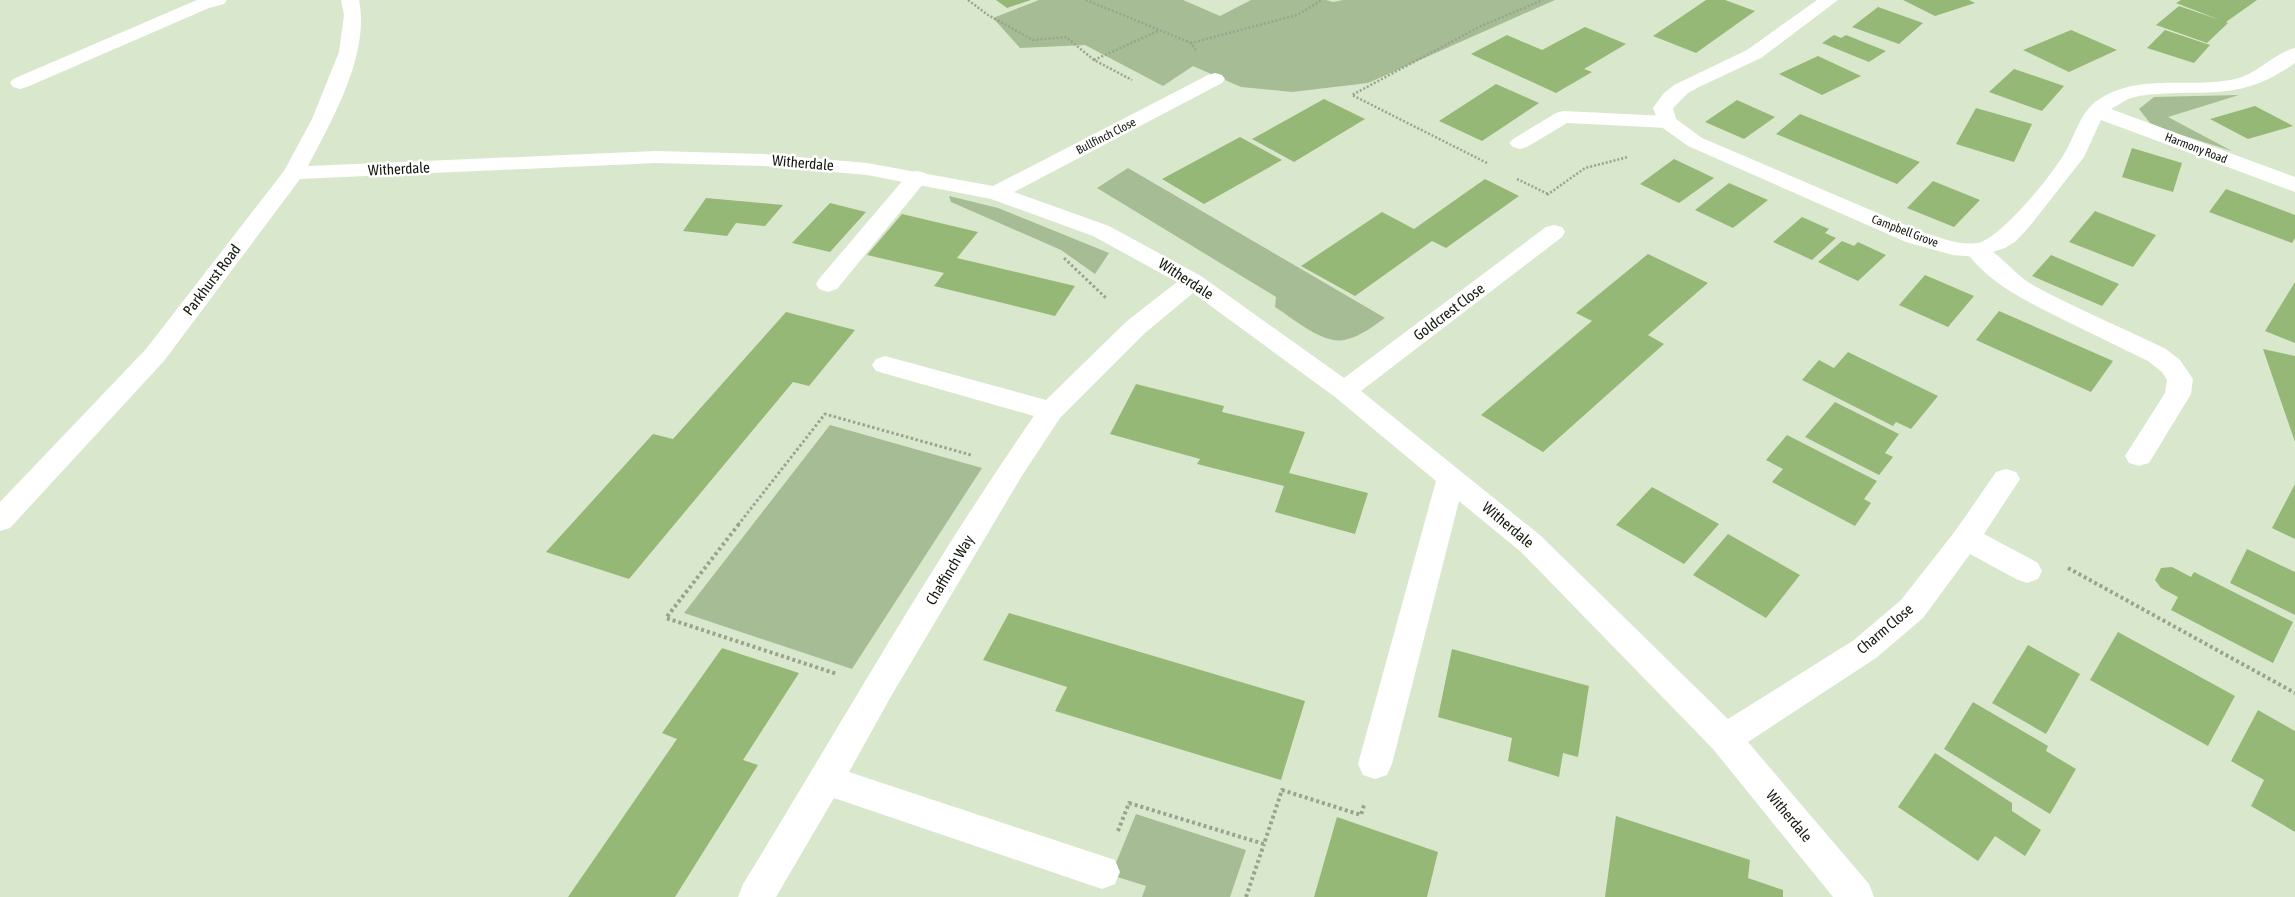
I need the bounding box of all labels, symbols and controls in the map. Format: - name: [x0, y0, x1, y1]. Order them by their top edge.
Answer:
- street label: Bullfinch Close: [1074, 115, 1138, 157]
- street label: Harmony Road: [2163, 130, 2229, 166]
- street label: Witherdale: [771, 151, 835, 174]
- street label: Witherdale: [368, 158, 430, 179]
- street label: Campbell Grove: [1870, 212, 1940, 250]
- street label: Parkhurst Road: [179, 241, 244, 318]
- street label: Witherdale: [1156, 255, 1217, 303]
- street label: Goldcrest Close: [1410, 279, 1488, 344]
- street label: Witherdale: [1479, 498, 1538, 551]
- street label: Chaffinch Way: [922, 532, 977, 608]
- street label: Charm Close: [1853, 600, 1916, 657]
- street label: Witherdale: [1763, 787, 1816, 845]

